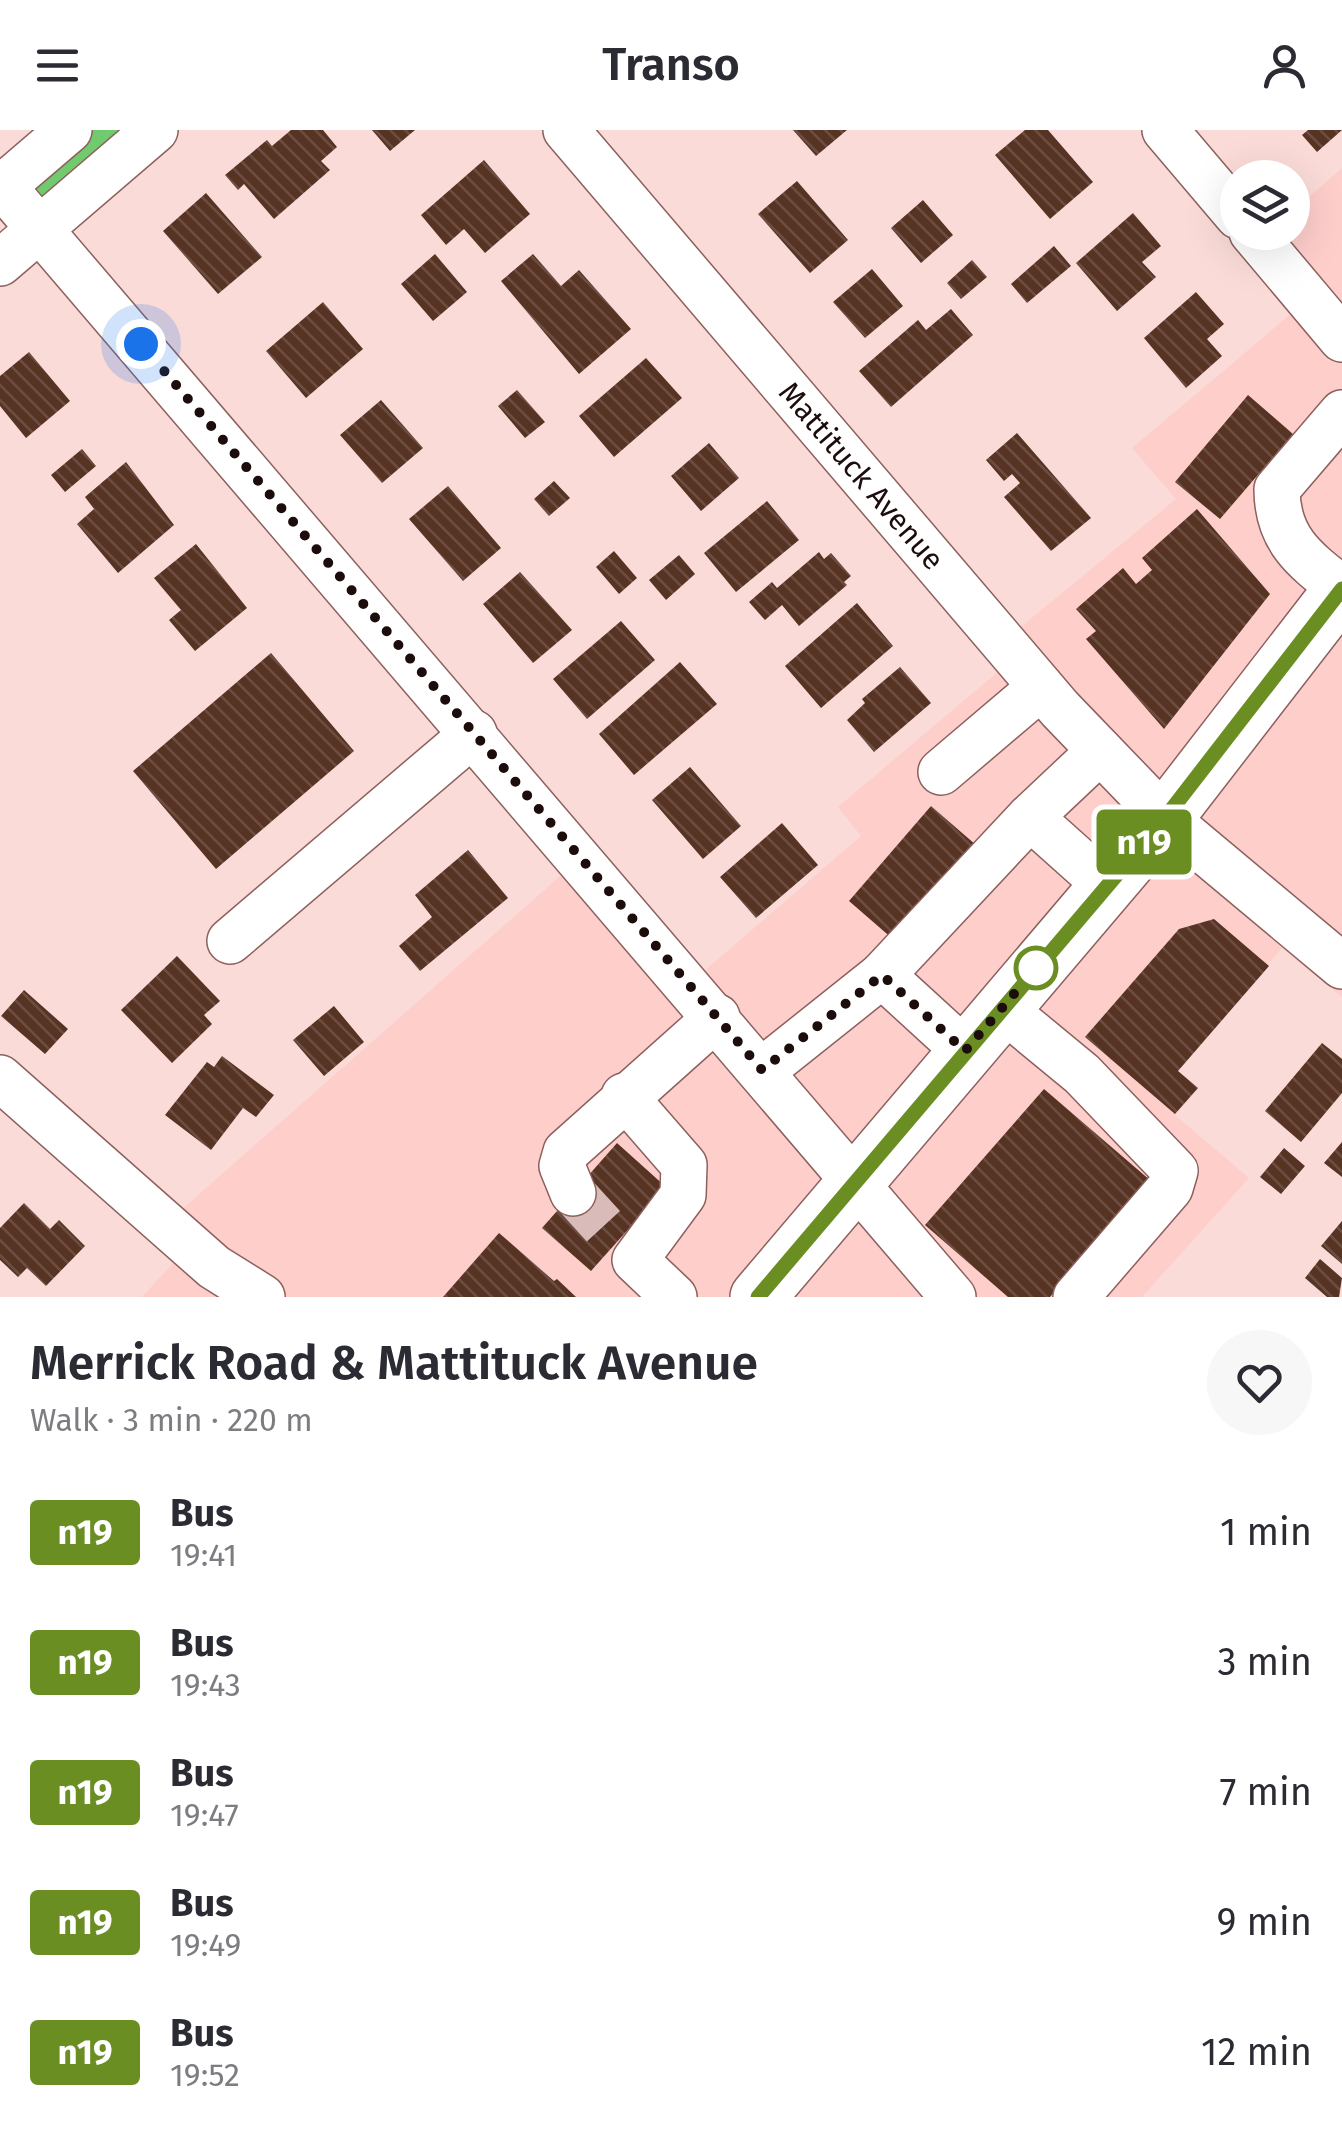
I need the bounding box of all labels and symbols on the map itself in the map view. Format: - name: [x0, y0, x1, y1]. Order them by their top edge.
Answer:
- your location: [116, 319, 166, 369]
- street label: Mattituck Avenue: [771, 375, 951, 577]
- line badge: n19: [1086, 810, 1202, 874]
- unlabelled marker: [1015, 947, 1057, 989]

